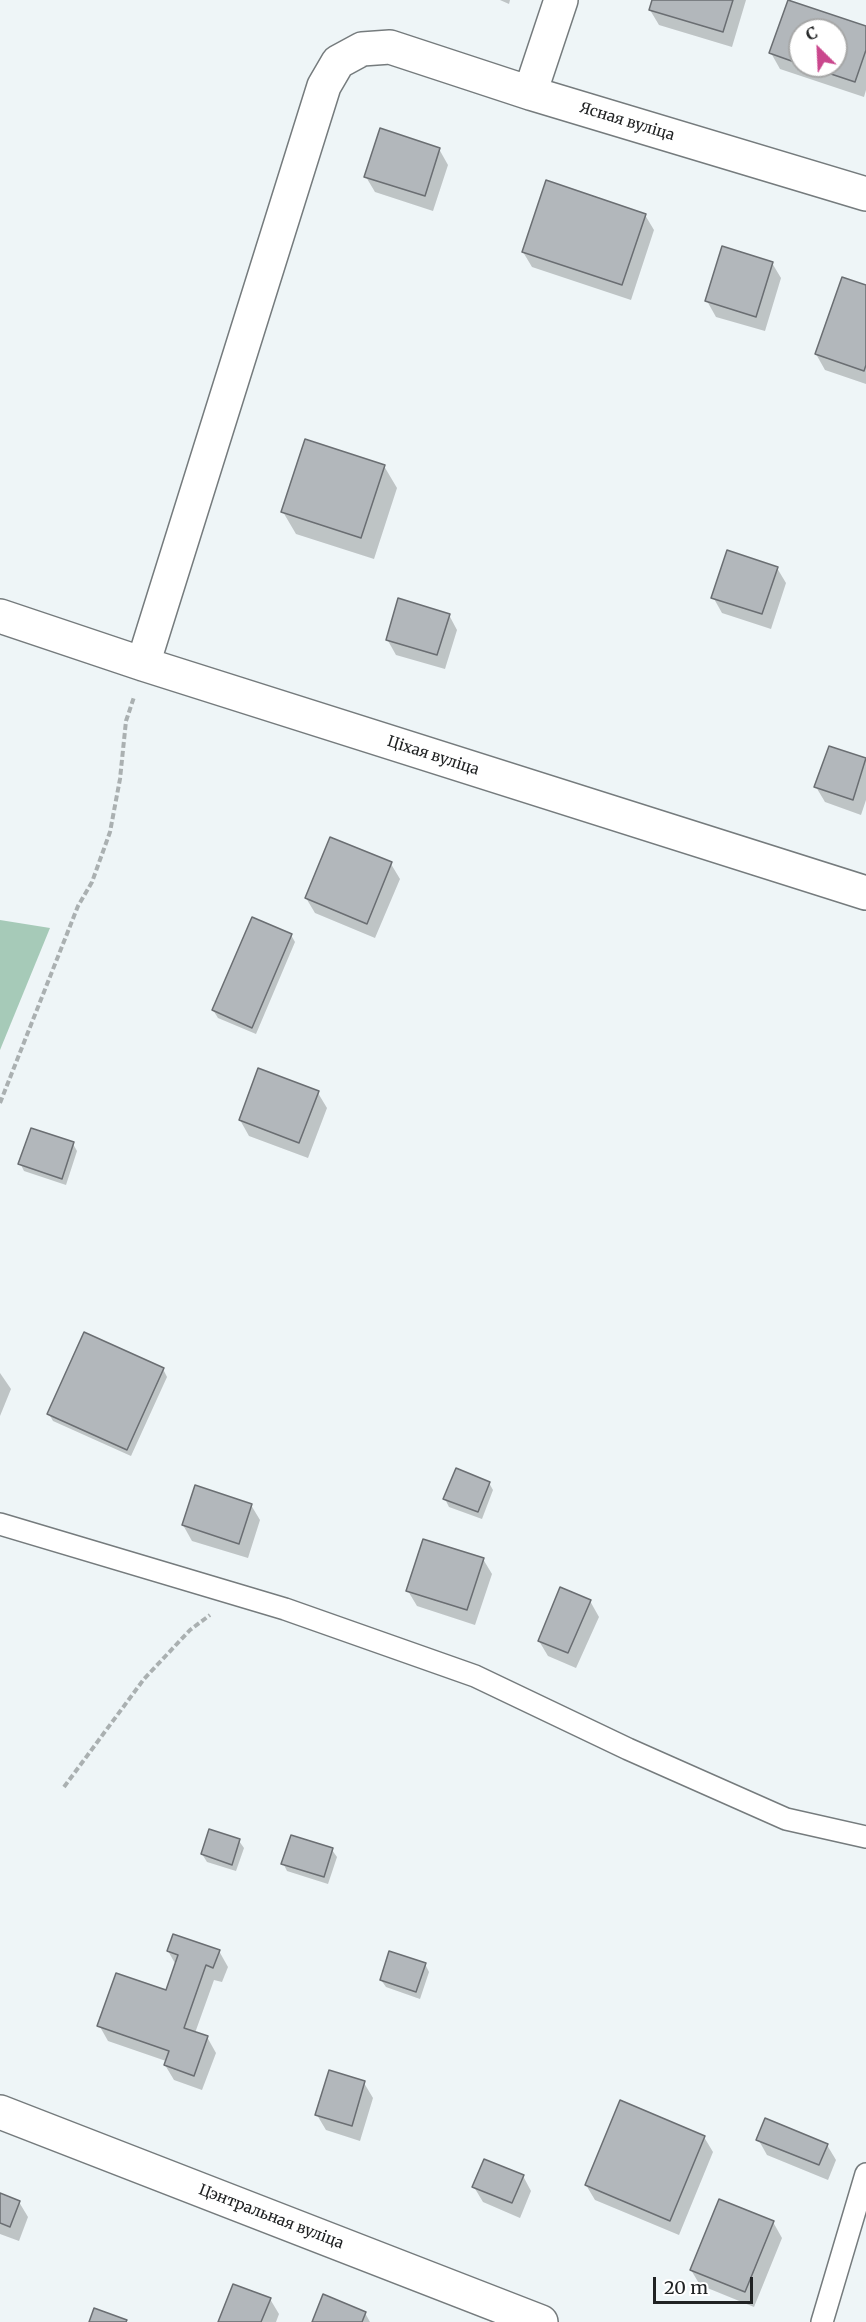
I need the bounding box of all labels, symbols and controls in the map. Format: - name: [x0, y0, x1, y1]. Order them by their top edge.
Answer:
- north arrow: [788, 18, 848, 78]
- text: С: [803, 22, 820, 45]
- street label: Ясная вуліца: [577, 99, 677, 145]
- street label: Ціхая вуліца: [385, 733, 481, 779]
- street label: Цэнтральная вуліца: [196, 2181, 346, 2253]
- scale bar: [656, 2265, 756, 2303]
- text: 20 m: [664, 2276, 708, 2299]

